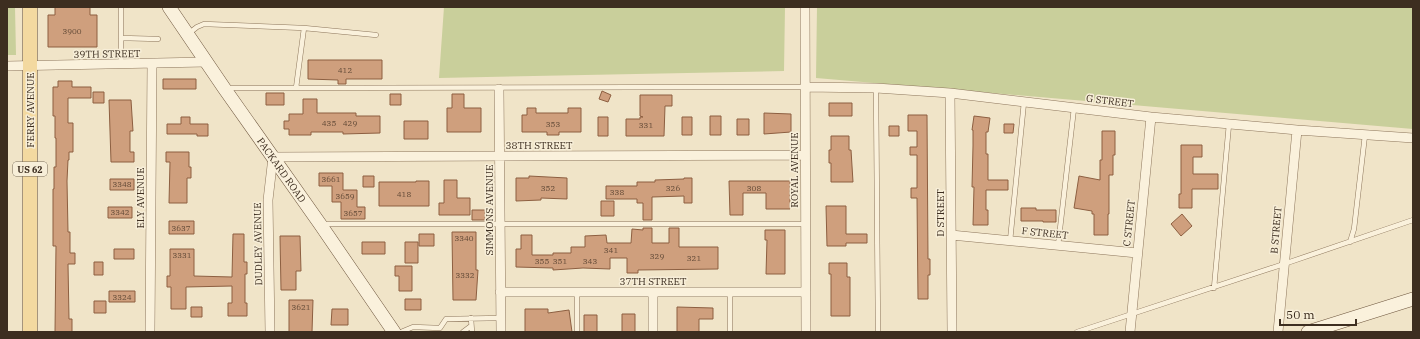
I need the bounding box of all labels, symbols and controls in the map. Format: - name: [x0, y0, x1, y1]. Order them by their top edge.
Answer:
- house number: 3900: [62, 26, 82, 36]
- street label: 39TH STREET: [73, 47, 141, 61]
- house number: 412: [338, 65, 352, 75]
- street label: FERRY AVENUE: [24, 72, 37, 148]
- street label: G STREET: [1085, 92, 1135, 110]
- house number: 435: [322, 118, 336, 128]
- house number: 429: [343, 118, 357, 128]
- house number: 353: [546, 119, 560, 129]
- house number: 331: [639, 120, 653, 130]
- street label: ROYAL AVENUE: [788, 132, 801, 208]
- street label: PACKARD ROAD: [254, 135, 309, 205]
- street label: 38TH STREET: [505, 139, 573, 152]
- road number: US 62: [13, 162, 47, 176]
- street label: SIMMONS AVENUE: [483, 165, 496, 255]
- street label: ELY AVENUE: [134, 167, 147, 229]
- house number: 3661: [321, 174, 341, 184]
- house number: 3348: [112, 179, 132, 189]
- house number: 352: [541, 183, 555, 193]
- house number: 326: [666, 183, 680, 193]
- house number: 308: [747, 183, 761, 193]
- house number: 338: [610, 187, 624, 197]
- house number: 418: [397, 189, 411, 199]
- street label: D STREET: [934, 189, 947, 237]
- house number: 3659: [335, 191, 355, 201]
- street label: C STREET: [1120, 198, 1138, 247]
- street label: DUDLEY AVENUE: [251, 202, 265, 286]
- street label: B STREET: [1267, 205, 1285, 254]
- house number: 3342: [110, 207, 130, 217]
- house number: 3657: [343, 208, 363, 218]
- house number: 3637: [171, 223, 191, 233]
- street label: F STREET: [1021, 224, 1069, 242]
- house number: 3340: [454, 233, 474, 243]
- house number: 341: [604, 245, 618, 255]
- house number: 3331: [172, 250, 192, 260]
- house number: 329: [650, 251, 664, 261]
- house number: 321: [687, 253, 701, 263]
- house number: 355: [535, 256, 549, 266]
- house number: 351: [553, 256, 567, 266]
- house number: 343: [583, 256, 597, 266]
- house number: 3332: [455, 270, 475, 280]
- street label: 37TH STREET: [619, 275, 687, 288]
- house number: 3324: [112, 292, 132, 302]
- scale bar: [1280, 301, 1356, 327]
- house number: 3621: [291, 302, 311, 312]
- text: 50 m: [1286, 307, 1315, 322]

